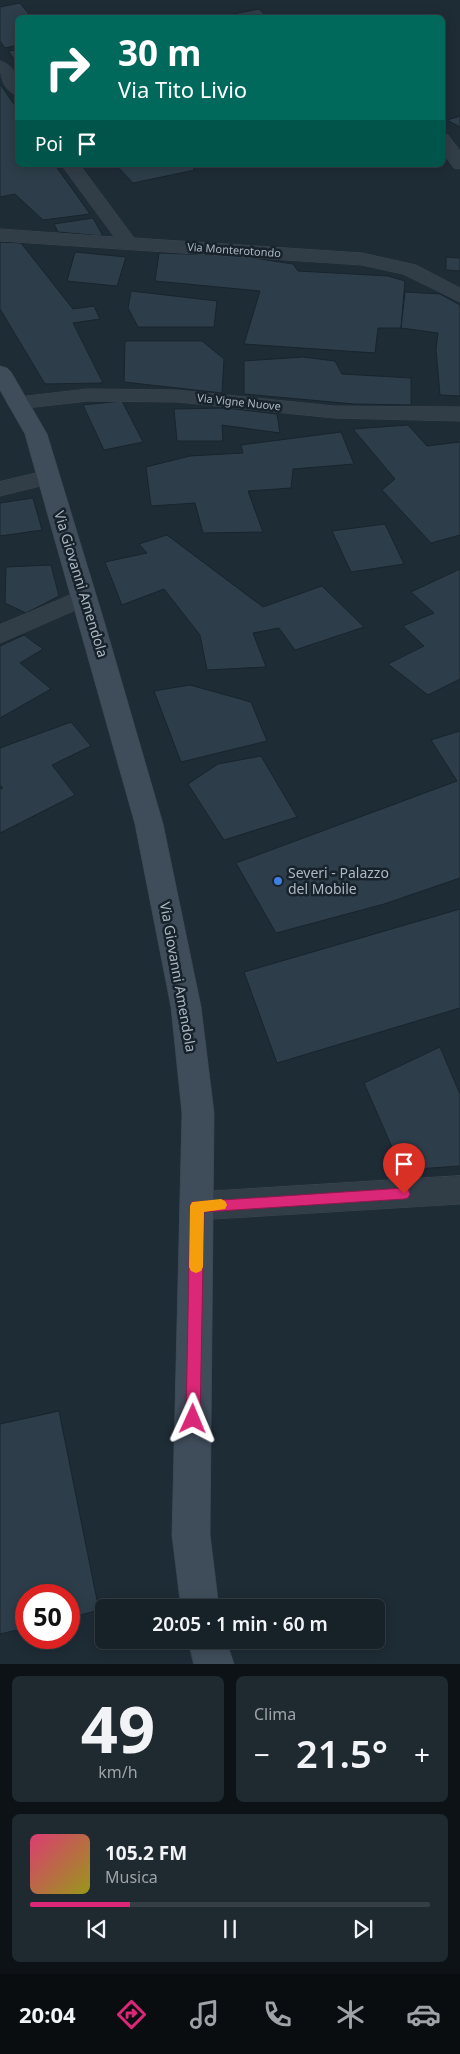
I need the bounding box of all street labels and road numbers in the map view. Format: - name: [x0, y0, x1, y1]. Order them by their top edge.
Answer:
- street label: Via Monterotondo: [187, 239, 282, 260]
- street label: Via Vigne Nuove: [197, 390, 282, 413]
- street label: Via Giovanni Amendola: [50, 508, 113, 659]
- street label: Via Giovanni Amendola: [156, 900, 201, 1053]

